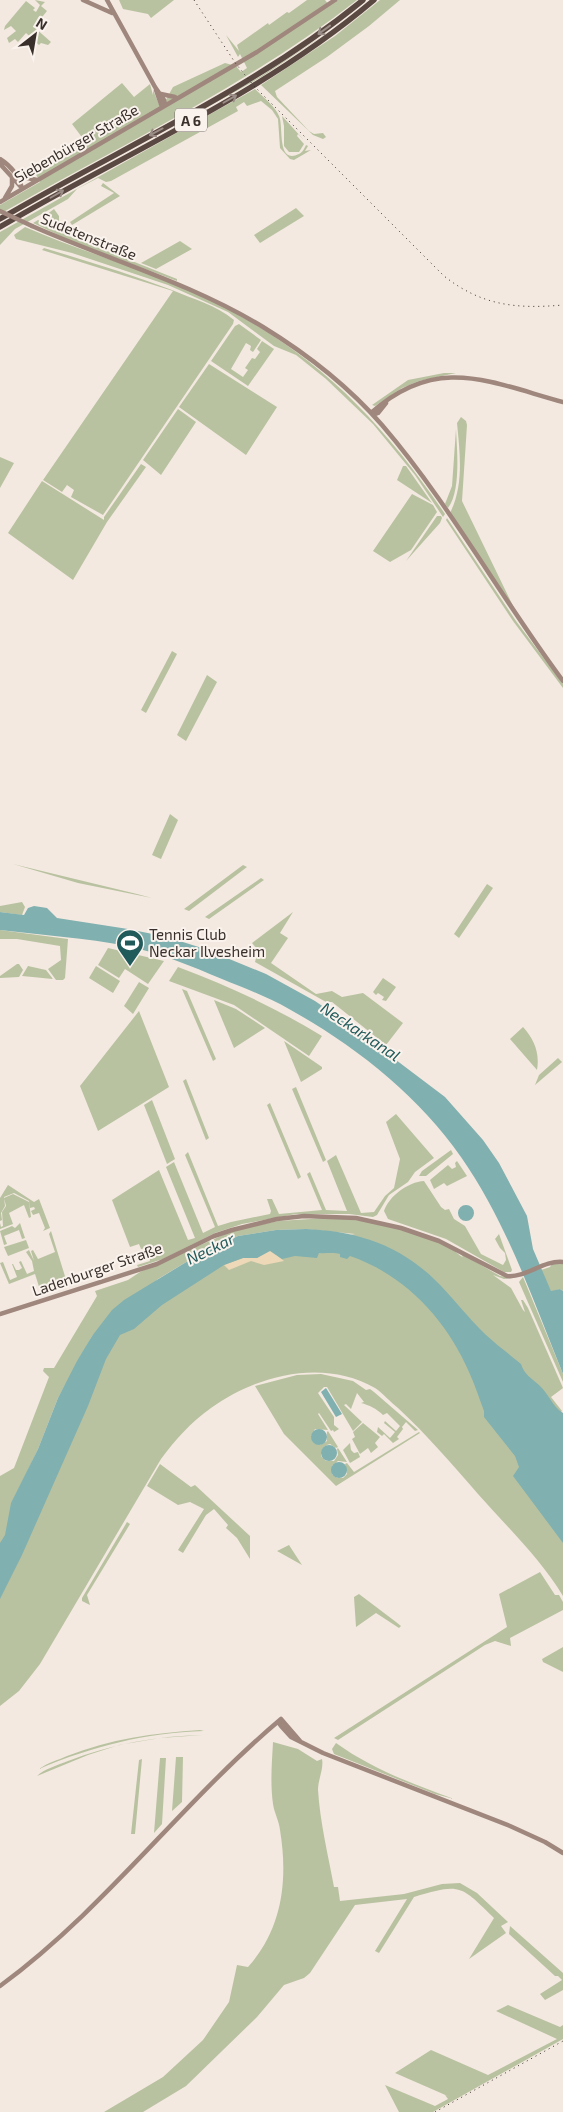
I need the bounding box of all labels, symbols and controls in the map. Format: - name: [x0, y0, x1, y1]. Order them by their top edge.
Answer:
- north arrow: [10, 10, 60, 60]
- text: N: [33, 14, 51, 33]
- one-way arrow: [317, 25, 331, 35]
- one-way arrow: [223, 93, 237, 103]
- street label: Siebenbürger Straße: [11, 100, 141, 186]
- road number: A 6: [175, 108, 207, 132]
- one-way arrow: [148, 127, 163, 137]
- one-way arrow: [50, 189, 65, 199]
- street label: Sudetenstraße: [38, 209, 140, 263]
- place label: Tennis Club Neckar Ilvesheim: [149, 925, 265, 960]
- sports icon: Tennis Club Neckar Ilvesheim: [115, 928, 145, 967]
- water label: Neckarkanal: [318, 997, 404, 1065]
- water label: Neckar: [183, 1228, 238, 1268]
- street label: Ladenburger Straße: [30, 1238, 164, 1300]

